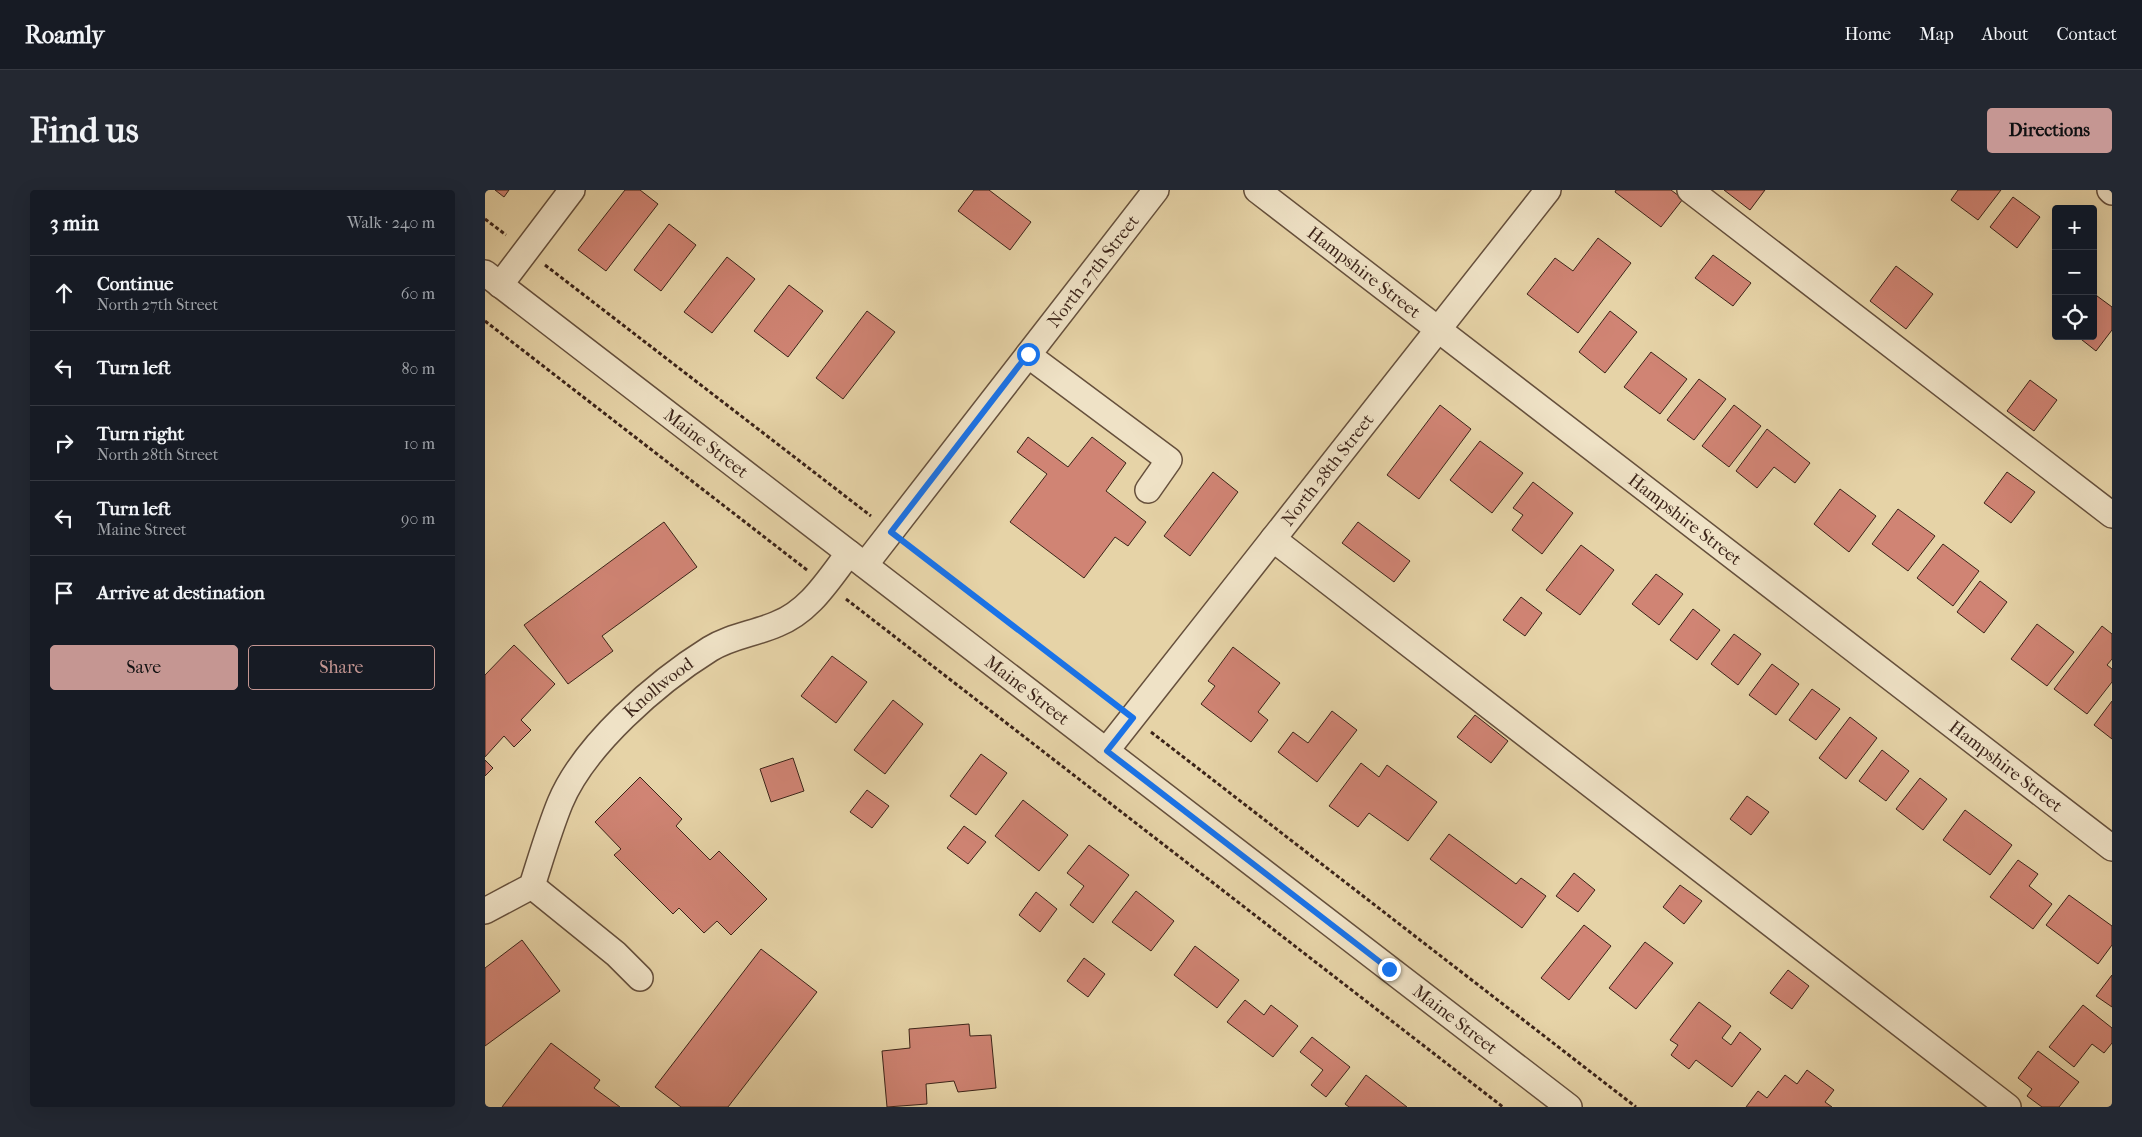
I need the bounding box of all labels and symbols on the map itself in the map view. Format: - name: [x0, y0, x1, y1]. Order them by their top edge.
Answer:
- street label: North 27th Street: [1043, 211, 1144, 332]
- street label: Hampshire Street: [1303, 223, 1425, 323]
- route start: [1017, 343, 1040, 366]
- street label: Maine Street: [659, 404, 753, 483]
- street label: North 28th Street: [1277, 409, 1379, 530]
- street label: Hampshire Street: [1624, 470, 1746, 570]
- street label: Maine Street: [980, 651, 1074, 730]
- street label: Knollwood: [620, 653, 697, 722]
- street label: Hampshire Street: [1945, 717, 2067, 817]
- route end: [1378, 958, 1401, 981]
- street label: Maine Street: [1408, 981, 1502, 1059]

